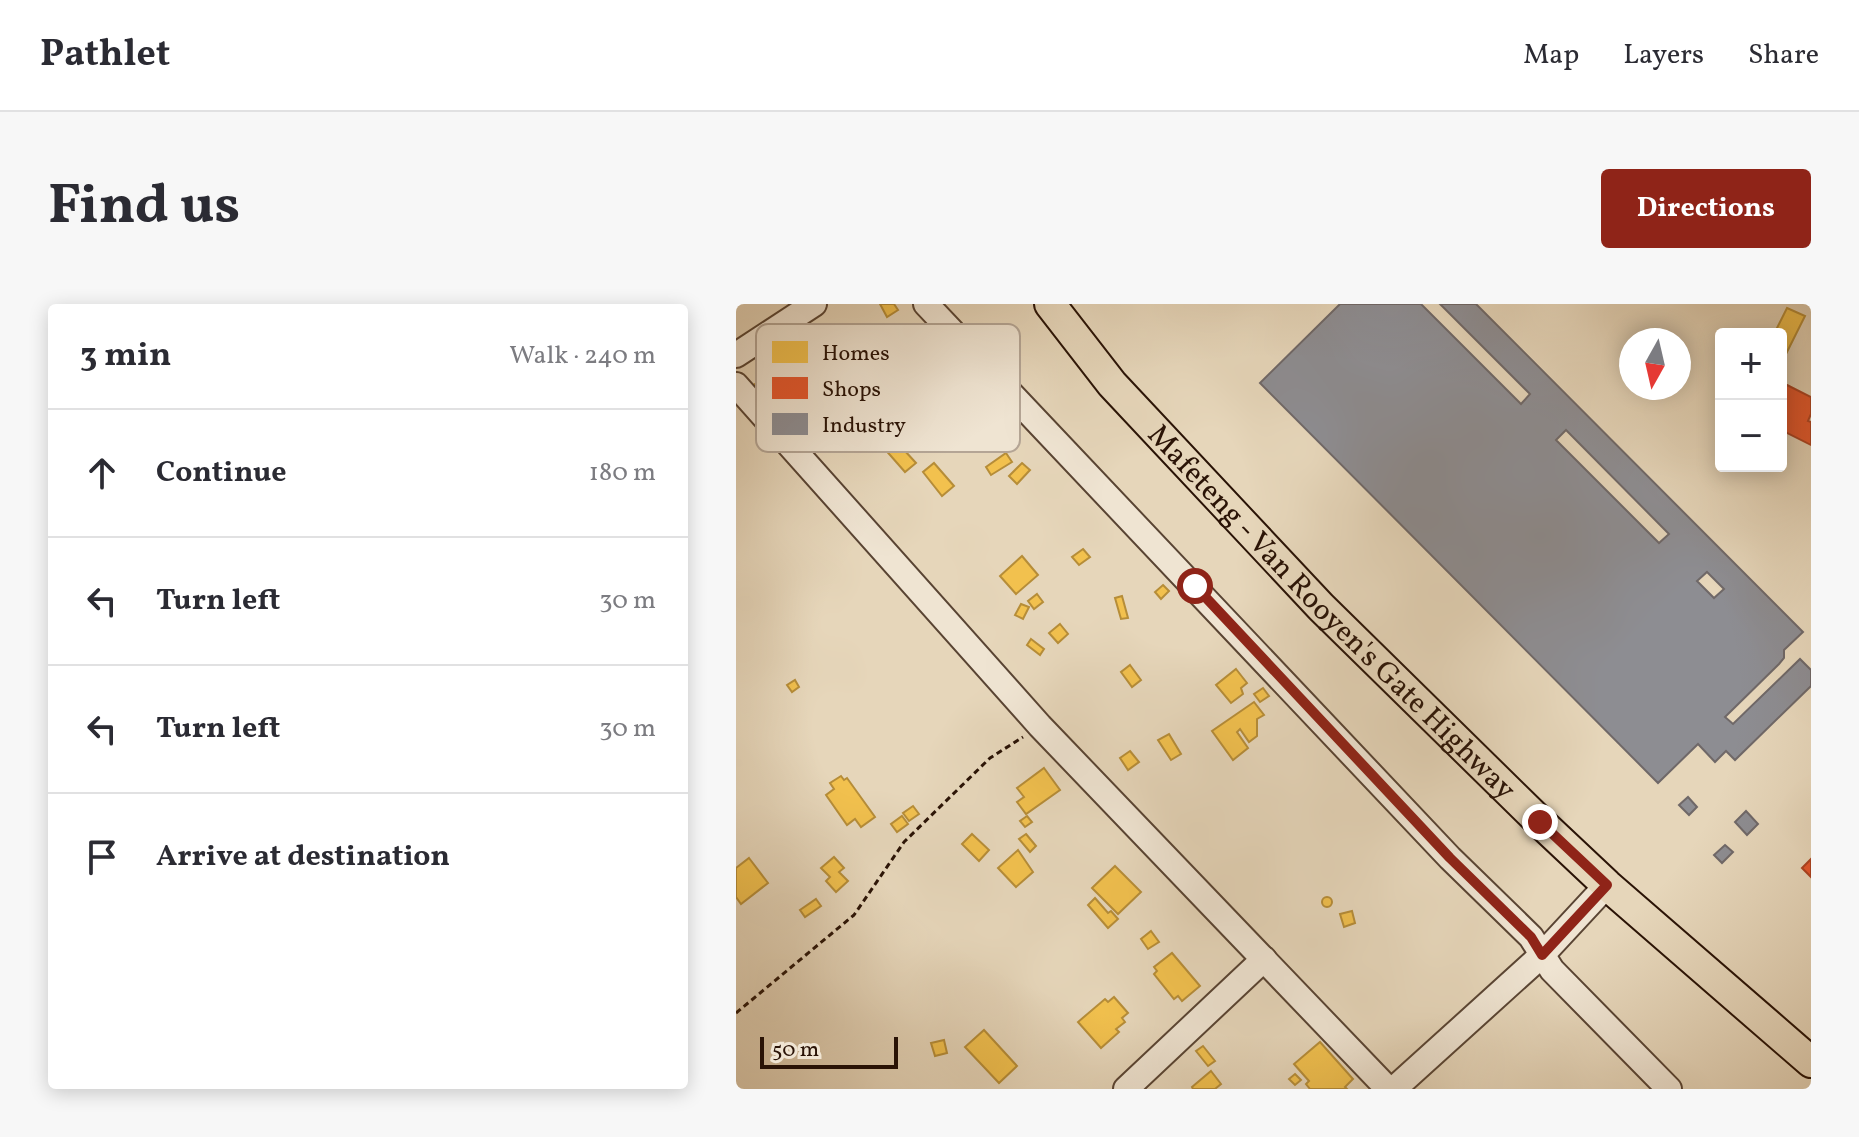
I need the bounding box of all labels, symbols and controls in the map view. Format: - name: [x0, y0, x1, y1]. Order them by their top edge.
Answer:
- text: Pathlet: [40, 29, 170, 82]
- text: Map: [1523, 36, 1579, 75]
- text: Layers: [1623, 36, 1704, 75]
- text: Share: [1748, 36, 1819, 75]
- text: Find us: [48, 169, 240, 247]
- button: Directions: [1601, 169, 1811, 248]
- legend: [756, 324, 1020, 452]
- north arrow: [1619, 328, 1691, 400]
- map controls: [1715, 328, 1787, 472]
- button: +: [1715, 328, 1787, 400]
- text: 3 min: [80, 333, 171, 380]
- text: Walk · 240 m: [509, 338, 656, 374]
- text: Homes: [822, 339, 890, 370]
- text: Shops: [822, 375, 881, 406]
- button: −: [1715, 400, 1787, 472]
- text: Industry: [822, 411, 906, 442]
- street label: Mafeteng - Van Rooyen's Gate Highway: [1137, 416, 1525, 810]
- icon: ahead: [80, 451, 124, 495]
- text: Continue: [156, 452, 287, 494]
- text: 180 m: [589, 455, 656, 491]
- route start: [1177, 568, 1213, 604]
- icon: left: [80, 579, 124, 623]
- text: Turn left: [156, 580, 280, 622]
- text: 30 m: [599, 583, 656, 619]
- icon: left: [80, 707, 124, 751]
- text: Turn left: [156, 708, 280, 750]
- text: 30 m: [599, 711, 656, 747]
- route end: [1522, 804, 1558, 840]
- icon: arrive: [80, 835, 124, 879]
- text: Arrive at destination: [156, 836, 450, 878]
- scale bar: [760, 1033, 898, 1069]
- text: 50 m: [772, 1035, 819, 1066]

